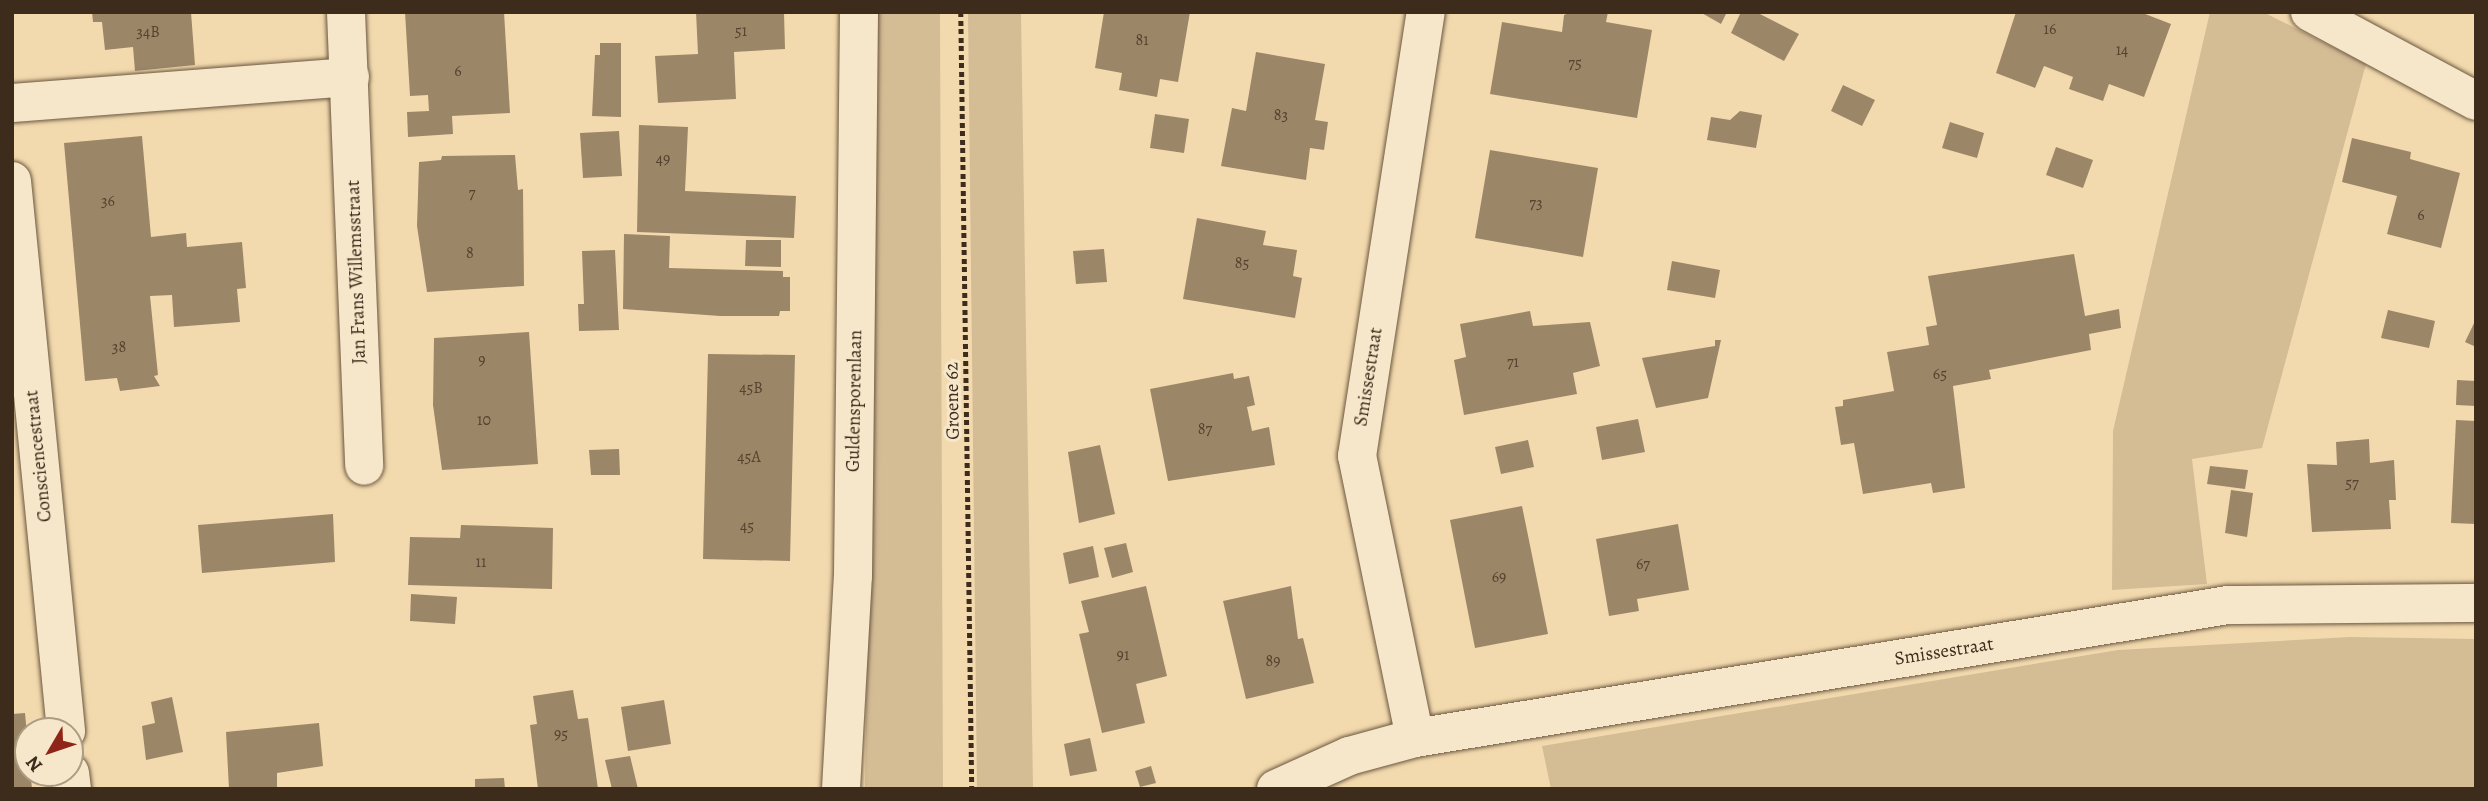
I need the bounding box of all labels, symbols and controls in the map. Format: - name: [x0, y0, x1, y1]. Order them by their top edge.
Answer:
- house number: 16: [2044, 19, 2056, 39]
- house number: 51: [735, 21, 747, 41]
- house number: 34B: [136, 22, 160, 42]
- house number: 81: [1135, 30, 1149, 50]
- house number: 14: [2116, 40, 2128, 60]
- house number: 75: [1568, 53, 1582, 73]
- house number: 6: [454, 61, 462, 81]
- house number: 83: [1274, 105, 1288, 125]
- house number: 49: [656, 149, 670, 169]
- street label: Jan Frans Willemsstraat: [342, 180, 372, 364]
- house number: 7: [469, 183, 475, 203]
- house number: 36: [101, 191, 115, 211]
- house number: 73: [1529, 193, 1543, 213]
- house number: 6: [2417, 205, 2425, 225]
- house number: 8: [466, 243, 474, 263]
- house number: 85: [1235, 253, 1249, 273]
- street label: Smissestraat: [1350, 326, 1388, 428]
- street label: Guldensporenlaan: [842, 330, 868, 472]
- house number: 38: [112, 337, 126, 357]
- house number: 9: [478, 350, 486, 370]
- house number: 71: [1507, 352, 1519, 372]
- street label: Groene 62: [941, 362, 965, 440]
- house number: 65: [1933, 364, 1947, 384]
- house number: 45B: [739, 378, 763, 398]
- street label: Consciencestraat: [21, 389, 57, 523]
- house number: 10: [477, 410, 491, 430]
- house number: 87: [1198, 419, 1212, 439]
- house number: 45A: [737, 447, 761, 467]
- house number: 57: [2345, 473, 2359, 493]
- house number: 45: [740, 516, 754, 536]
- house number: 11: [476, 552, 486, 572]
- house number: 67: [1636, 554, 1650, 574]
- house number: 69: [1492, 567, 1506, 587]
- street label: Smissestraat: [1893, 633, 1995, 671]
- house number: 91: [1117, 645, 1129, 665]
- house number: 89: [1265, 651, 1281, 671]
- north arrow: [14, 717, 84, 787]
- house number: 95: [554, 724, 568, 744]
- text: N: [20, 750, 49, 778]

